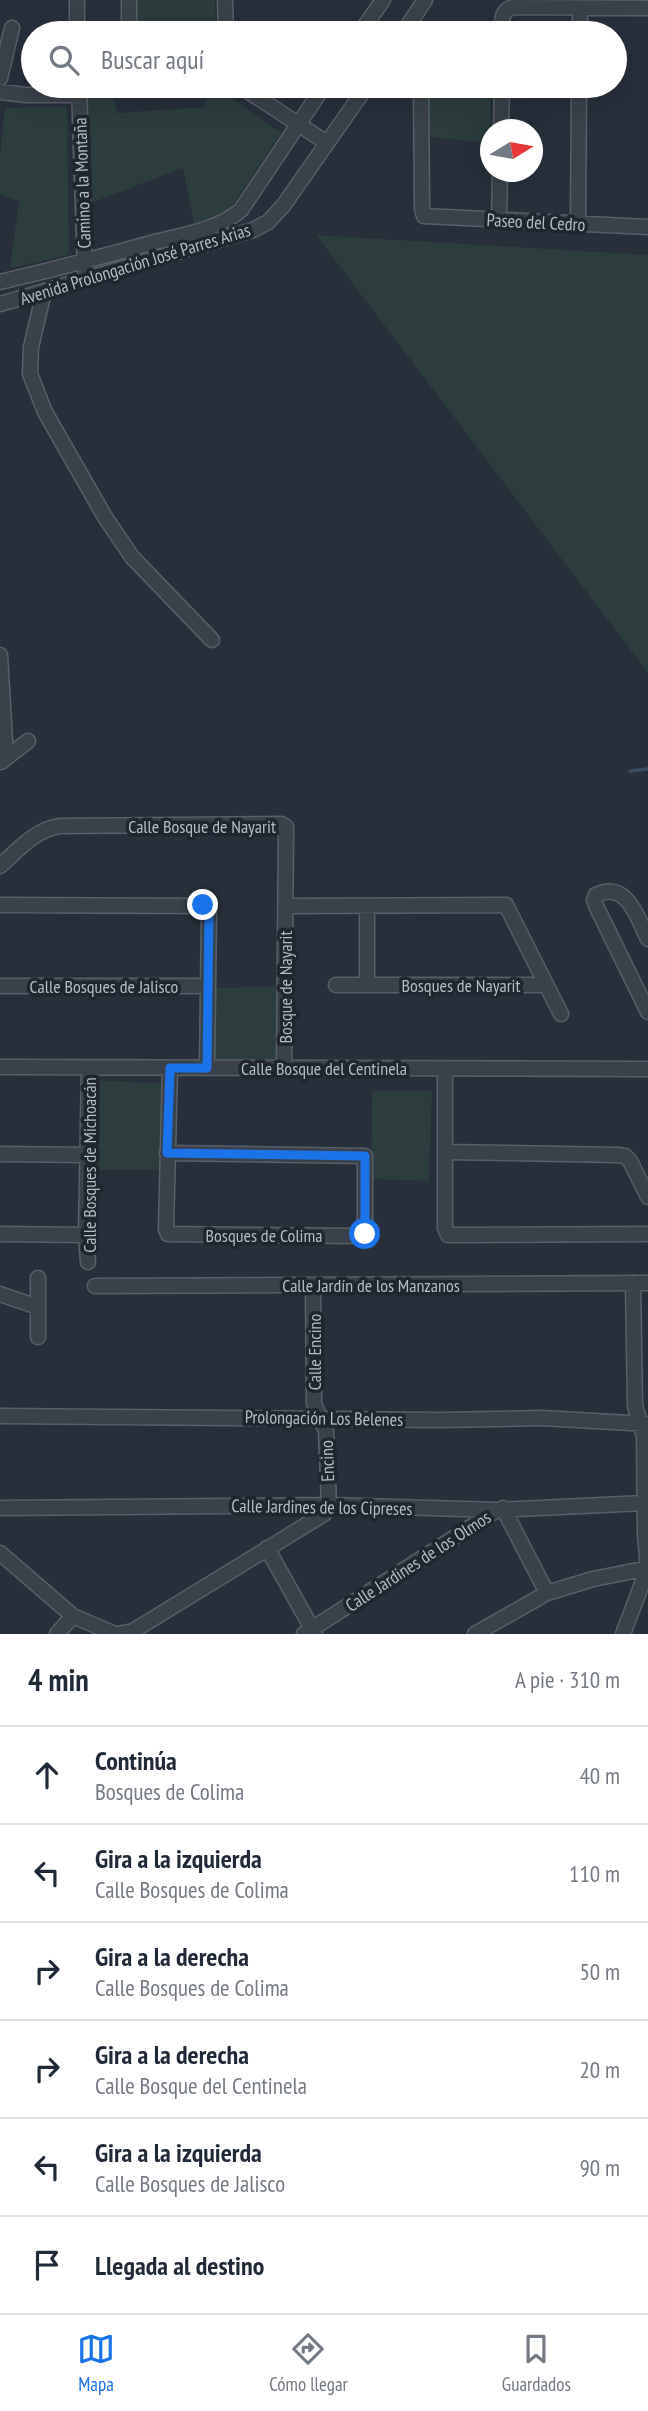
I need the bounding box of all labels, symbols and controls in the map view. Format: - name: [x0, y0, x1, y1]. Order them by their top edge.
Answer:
- search box: [21, 21, 627, 98]
- icon: search: [45, 41, 83, 79]
- text: Buscar aquí: [101, 43, 204, 76]
- street label: Camino a la Montaña: [68, 117, 96, 249]
- north arrow: [480, 119, 543, 182]
- street label: Paseo del Cedro: [486, 208, 586, 236]
- street label: Avenida Prolongación José Parres Arias: [17, 218, 253, 310]
- street label: Calle Bosque de Nayarit: [128, 815, 276, 838]
- route end: [187, 889, 218, 920]
- street label: Bosque de Nayarit: [274, 931, 297, 1043]
- street label: Bosques de Nayarit: [402, 974, 521, 997]
- street label: Calle Bosques de Jalisco: [30, 975, 179, 998]
- street label: Calle Bosque del Centinela: [241, 1057, 407, 1080]
- street label: Calle Bosques de Michoacán: [78, 1077, 101, 1253]
- route start: [349, 1218, 380, 1249]
- street label: Bosques de Colima: [206, 1224, 322, 1247]
- street label: Calle Jardín de los Manzanos: [282, 1274, 460, 1297]
- street label: Calle Encino: [303, 1314, 326, 1390]
- street label: Prolongación Los Belenes: [245, 1405, 403, 1431]
- street label: Encino: [315, 1440, 339, 1482]
- street label: Calle Jardines de los Cipreses: [231, 1494, 413, 1520]
- street label: Calle Jardines de los Olmos: [341, 1505, 495, 1617]
- text: 4 min: [28, 1660, 89, 1699]
- text: A pie · 310 m: [515, 1665, 620, 1694]
- text: Continúa: [95, 1744, 177, 1777]
- icon: ahead: [28, 1756, 66, 1794]
- text: 40 m: [579, 1761, 620, 1790]
- text: Bosques de Colima: [95, 1777, 244, 1806]
- text: Gira a la izquierda: [95, 1842, 262, 1875]
- icon: left: [28, 1854, 66, 1892]
- text: 110 m: [569, 1859, 620, 1888]
- text: Calle Bosques de Colima: [95, 1875, 289, 1904]
- text: Gira a la derecha: [95, 1940, 249, 1973]
- icon: right: [28, 1952, 66, 1990]
- text: 50 m: [579, 1957, 620, 1986]
- text: Calle Bosques de Colima: [95, 1973, 289, 2002]
- text: Gira a la derecha: [95, 2038, 249, 2071]
- icon: right: [28, 2050, 66, 2088]
- text: 20 m: [579, 2055, 620, 2084]
- text: Calle Bosque del Centinela: [95, 2071, 307, 2100]
- text: Gira a la izquierda: [95, 2136, 262, 2169]
- icon: left: [28, 2148, 66, 2186]
- text: 90 m: [579, 2153, 620, 2182]
- text: Calle Bosques de Jalisco: [95, 2169, 285, 2198]
- icon: arrive: [28, 2246, 66, 2284]
- text: Llegada al destino: [95, 2249, 264, 2282]
- tab: Mapa: [77, 2330, 115, 2396]
- tab: Cómo llegar: [269, 2330, 348, 2396]
- tab: Guardados: [502, 2330, 571, 2396]

